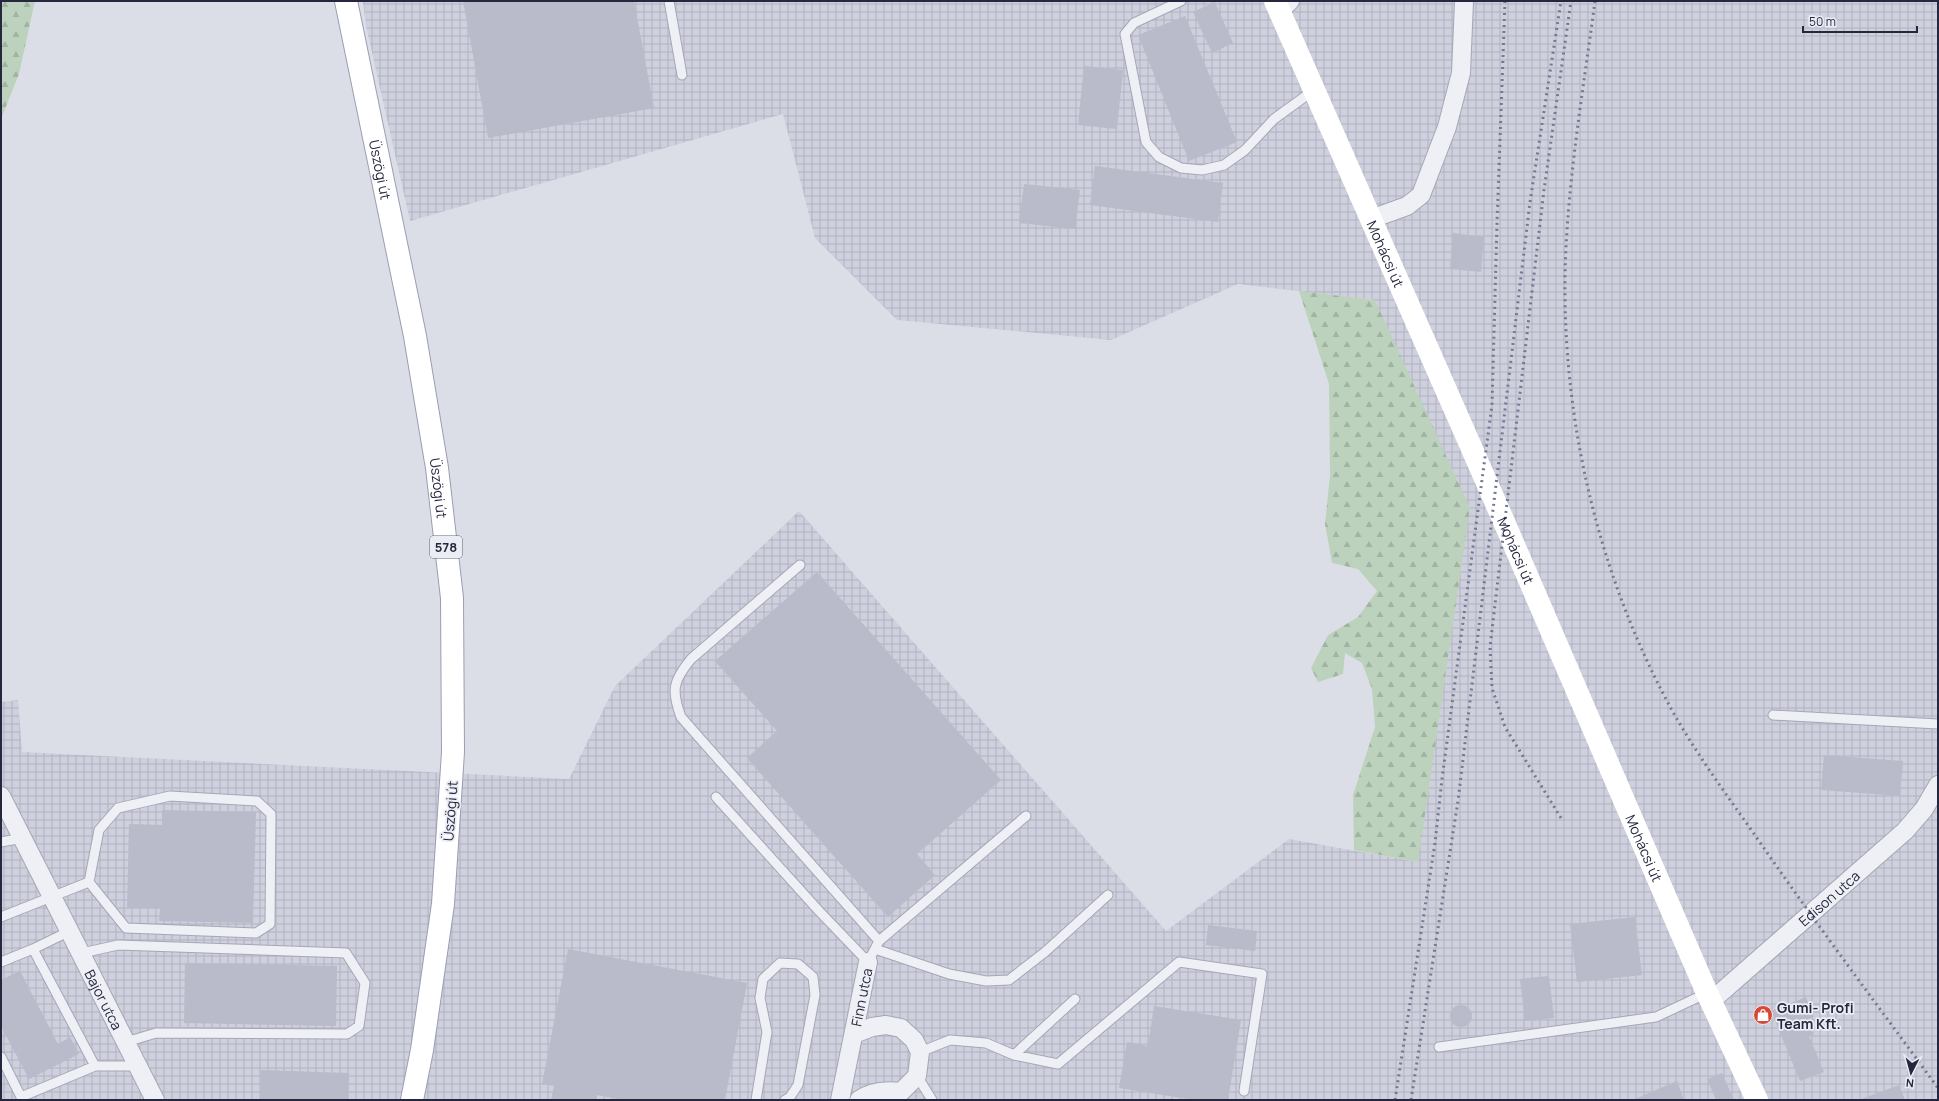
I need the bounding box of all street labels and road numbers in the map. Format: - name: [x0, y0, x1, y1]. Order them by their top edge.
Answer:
- street label: Üszögi út: [365, 138, 396, 201]
- street label: Mohácsi út: [1363, 217, 1409, 290]
- street label: Üszögi út: [426, 456, 452, 520]
- street label: Mohácsi út: [1493, 514, 1539, 587]
- road number: 578: [430, 536, 462, 558]
- street label: Üszögi út: [438, 780, 462, 842]
- street label: Mohácsi út: [1622, 811, 1667, 885]
- street label: Edison utca: [1794, 866, 1863, 930]
- street label: Bajor utca: [81, 966, 127, 1033]
- street label: Finn utca: [846, 966, 876, 1028]

